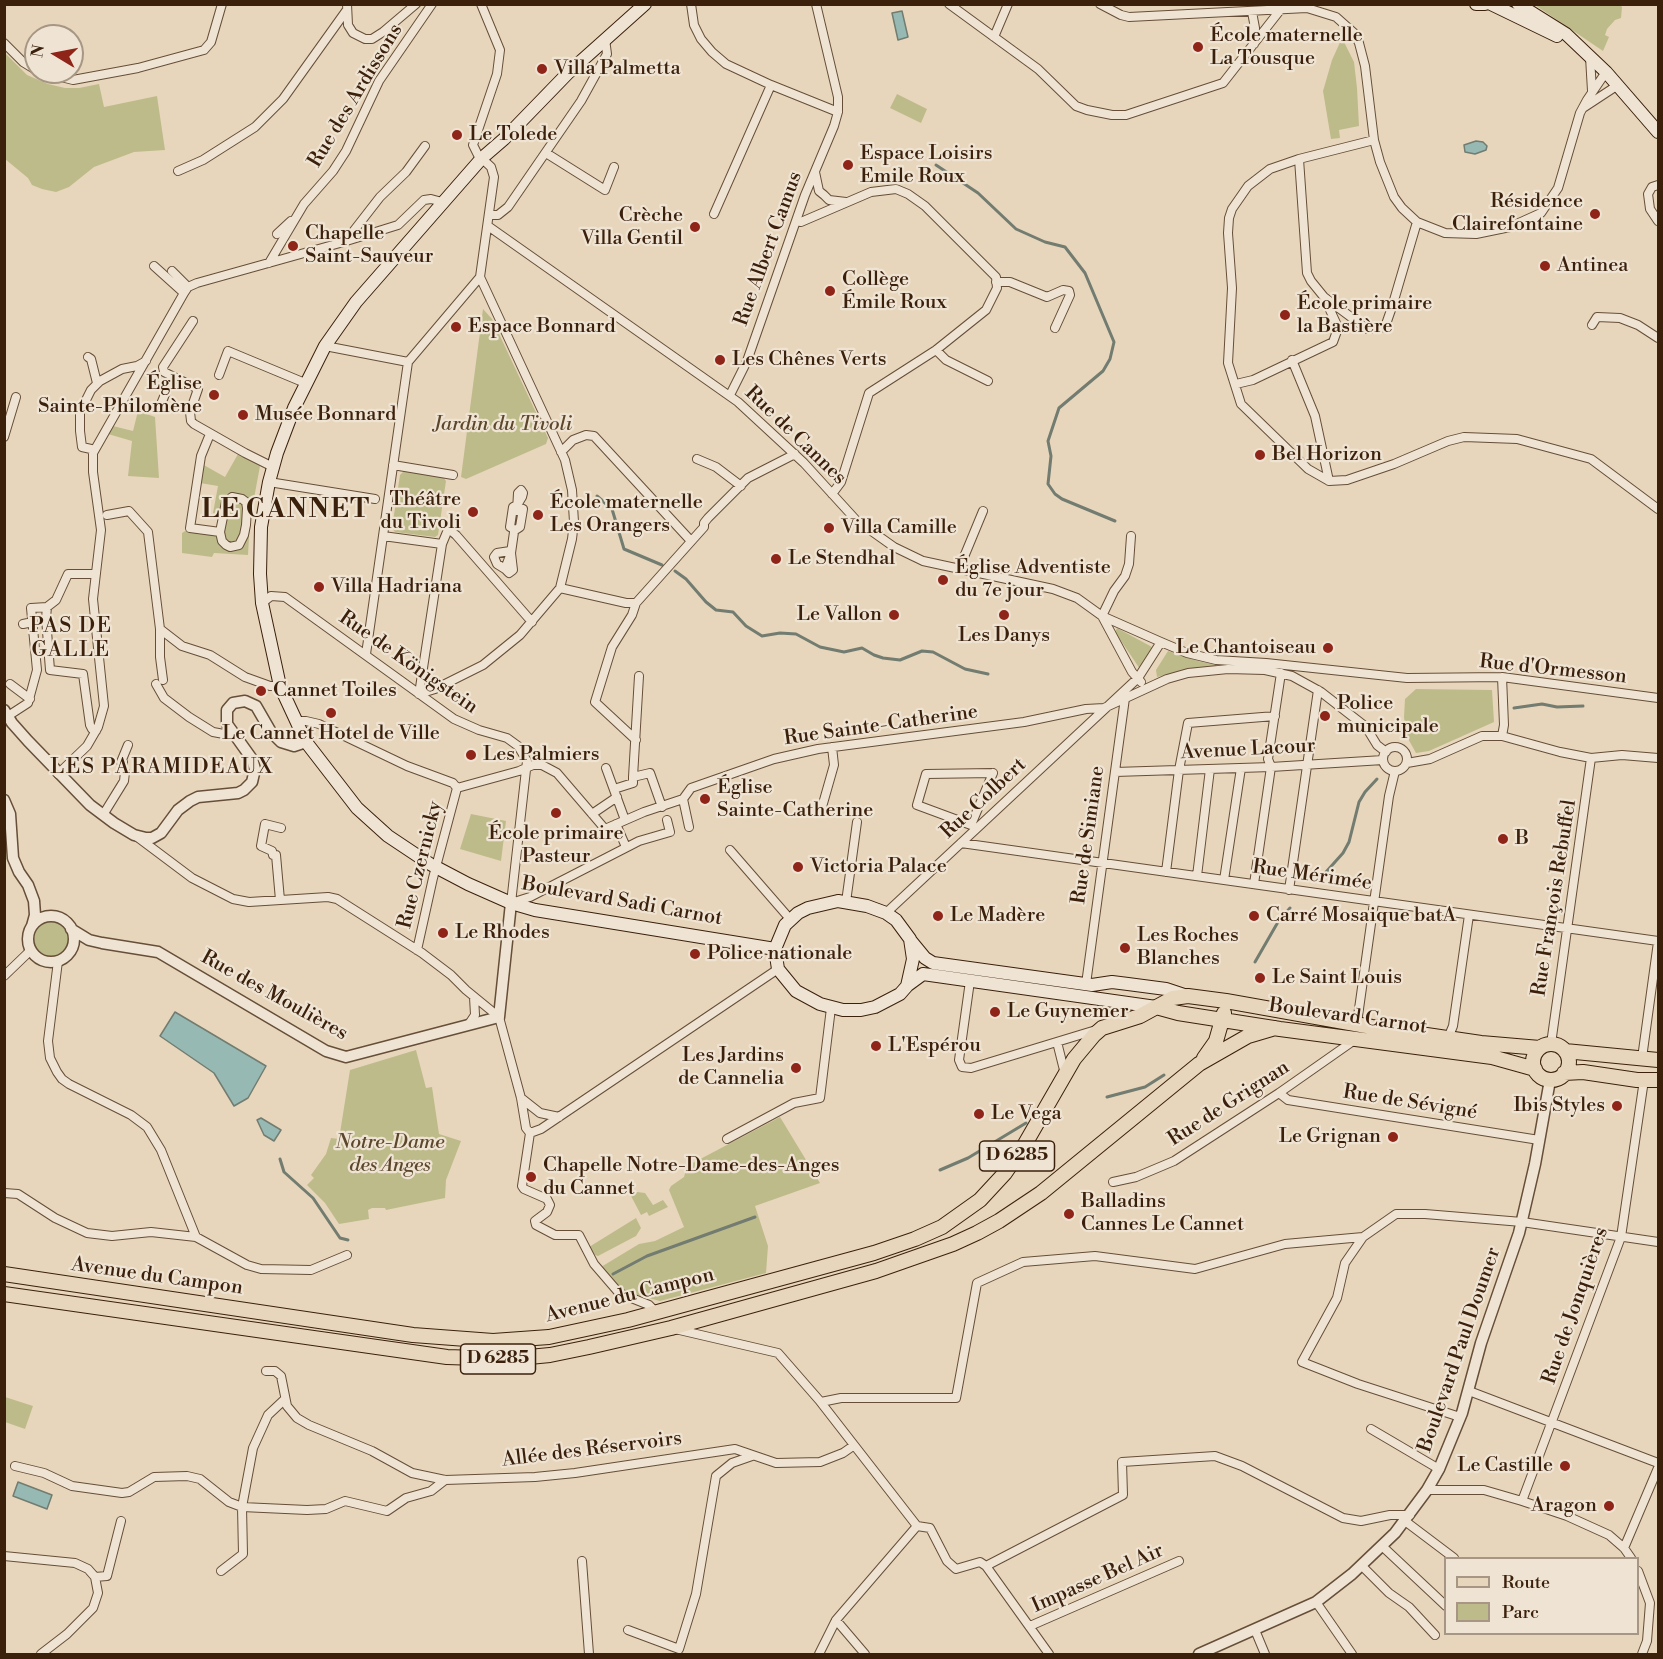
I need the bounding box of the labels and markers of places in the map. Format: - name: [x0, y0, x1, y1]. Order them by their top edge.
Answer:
- place label: École maternelle La Tousque: [1210, 24, 1363, 71]
- marker: École maternelle La Tousque: [1191, 40, 1205, 54]
- place label: Villa Palmetta: [554, 57, 681, 81]
- marker: Villa Palmetta: [535, 62, 549, 76]
- place label: Le Tolede: [469, 123, 557, 147]
- marker: Le Tolede: [450, 128, 464, 142]
- place label: Espace Loisirs Emile Roux: [860, 142, 992, 189]
- marker: Espace Loisirs Emile Roux: [841, 158, 855, 172]
- place label: Résidence Clairefontaine: [1452, 190, 1583, 237]
- place label: Crèche Villa Gentil: [581, 204, 683, 251]
- marker: Résidence Clairefontaine: [1588, 207, 1602, 221]
- marker: Crèche Villa Gentil: [688, 220, 702, 234]
- place label: Chapelle Saint-Sauveur: [305, 222, 433, 269]
- marker: Chapelle Saint-Sauveur: [286, 239, 300, 253]
- place label: Antinea: [1557, 254, 1628, 278]
- marker: Antinea: [1538, 259, 1552, 273]
- place label: Collège Émile Roux: [842, 268, 946, 315]
- marker: Collège Émile Roux: [823, 284, 837, 298]
- place label: École primaire la Bastière: [1297, 292, 1432, 339]
- marker: École primaire la Bastière: [1278, 308, 1292, 322]
- place label: Espace Bonnard: [468, 315, 616, 339]
- marker: Espace Bonnard: [449, 320, 463, 334]
- place label: Les Chênes Verts: [732, 348, 887, 372]
- marker: Les Chênes Verts: [713, 353, 727, 367]
- place label: Église Sainte-Philomène: [38, 372, 202, 419]
- marker: Église Sainte-Philomène: [207, 388, 221, 402]
- place label: Musée Bonnard: [255, 403, 396, 427]
- marker: Musée Bonnard: [236, 408, 250, 422]
- place label: Bel Horizon: [1272, 443, 1382, 467]
- marker: Bel Horizon: [1253, 448, 1267, 462]
- place label: Théâtre du Tivoli: [380, 488, 461, 535]
- place label: École maternelle Les Orangers: [550, 491, 703, 538]
- marker: Théâtre du Tivoli: [466, 505, 480, 519]
- marker: École maternelle Les Orangers: [531, 508, 545, 522]
- place label: Villa Camille: [841, 516, 957, 540]
- marker: Villa Camille: [822, 521, 836, 535]
- place label: Le Stendhal: [788, 547, 895, 571]
- marker: Le Stendhal: [769, 552, 783, 566]
- place label: Église Adventiste du 7e jour: [955, 556, 1111, 603]
- marker: Église Adventiste du 7e jour: [936, 573, 950, 587]
- place label: Villa Hadriana: [331, 575, 462, 599]
- marker: Villa Hadriana: [312, 580, 326, 594]
- place label: Le Vallon: [797, 603, 882, 627]
- marker: Le Vallon: [887, 608, 901, 622]
- marker: Les Danys: [997, 608, 1011, 622]
- place label: Les Danys: [958, 624, 1050, 648]
- place label: Le Chantoiseau: [1176, 636, 1316, 660]
- marker: Le Chantoiseau: [1321, 641, 1335, 655]
- place label: Cannet Toiles: [273, 679, 397, 703]
- marker: Cannet Toiles: [254, 684, 268, 698]
- place label: Police municipale: [1337, 692, 1439, 739]
- marker: Le Cannet Hotel de Ville: [324, 706, 338, 720]
- marker: Police municipale: [1318, 709, 1332, 723]
- place label: Le Cannet Hotel de Ville: [222, 722, 440, 746]
- place label: Les Palmiers: [483, 743, 600, 767]
- marker: Les Palmiers: [464, 748, 478, 762]
- place label: Église Sainte-Catherine: [717, 776, 873, 823]
- marker: Église Sainte-Catherine: [698, 792, 712, 806]
- marker: École primaire Pasteur: [549, 806, 563, 820]
- place label: École primaire Pasteur: [488, 822, 624, 869]
- place label: B: [1515, 827, 1529, 851]
- marker: B: [1496, 832, 1510, 846]
- place label: Victoria Palace: [810, 855, 947, 879]
- marker: Victoria Palace: [791, 860, 805, 874]
- place label: Le Madère: [950, 904, 1045, 928]
- place label: Carré Mosaique batA: [1266, 904, 1456, 928]
- marker: Le Madère: [931, 909, 945, 923]
- marker: Carré Mosaique batA: [1247, 909, 1261, 923]
- place label: Le Rhodes: [455, 921, 550, 945]
- place label: Les Roches Blanches: [1137, 924, 1239, 971]
- marker: Le Rhodes: [436, 926, 450, 940]
- marker: Les Roches Blanches: [1118, 941, 1132, 955]
- place label: Police nationale: [707, 942, 852, 966]
- marker: Police nationale: [688, 947, 702, 961]
- place label: Le Saint Louis: [1272, 966, 1402, 990]
- marker: Le Saint Louis: [1253, 971, 1267, 985]
- place label: Le Guynemer: [1007, 1000, 1129, 1024]
- marker: Le Guynemer: [988, 1005, 1002, 1019]
- place label: L'Espérou: [888, 1034, 981, 1058]
- marker: L'Espérou: [869, 1039, 883, 1053]
- place label: Les Jardins de Cannelia: [678, 1044, 784, 1091]
- marker: Les Jardins de Cannelia: [789, 1061, 803, 1075]
- place label: Ibis Styles: [1513, 1094, 1605, 1118]
- marker: Ibis Styles: [1610, 1099, 1624, 1113]
- place label: Le Vega: [991, 1102, 1062, 1126]
- marker: Le Vega: [972, 1107, 986, 1121]
- place label: Le Grignan: [1279, 1125, 1381, 1149]
- marker: Le Grignan: [1386, 1130, 1400, 1144]
- place label: Chapelle Notre-Dame-des-Anges du Cannet: [543, 1154, 840, 1201]
- marker: Chapelle Notre-Dame-des-Anges du Cannet: [524, 1170, 538, 1184]
- place label: Balladins Cannes Le Cannet: [1081, 1190, 1244, 1237]
- marker: Balladins Cannes Le Cannet: [1062, 1207, 1076, 1221]
- place label: Le Castille: [1457, 1454, 1553, 1478]
- marker: Le Castille: [1558, 1459, 1572, 1473]
- place label: Aragon: [1531, 1494, 1597, 1518]
- marker: Aragon: [1602, 1499, 1616, 1513]

